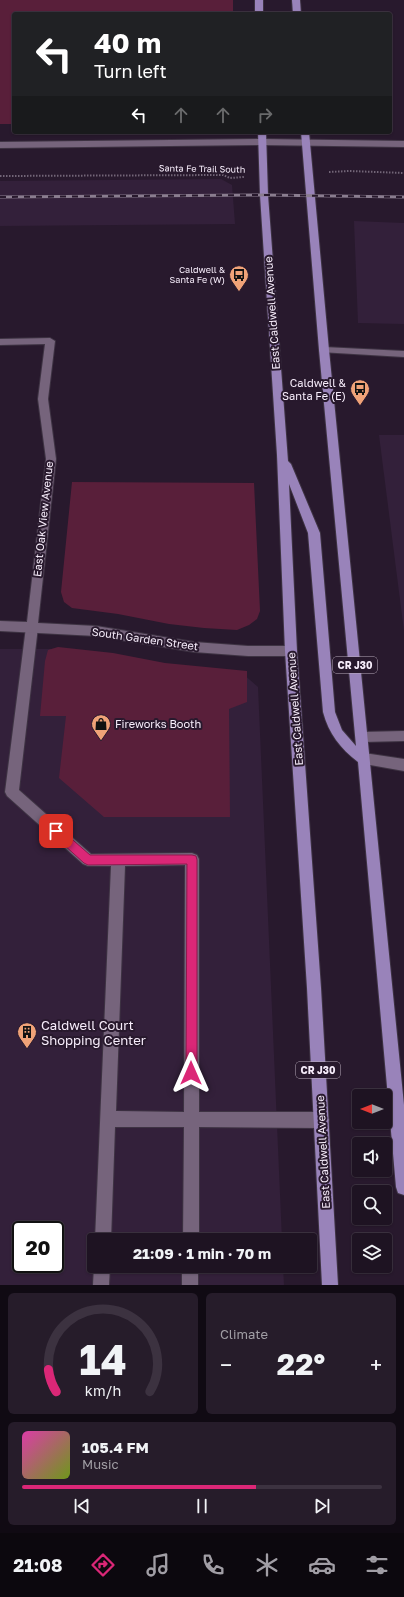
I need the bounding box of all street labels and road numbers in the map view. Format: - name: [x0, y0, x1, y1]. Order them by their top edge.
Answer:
- street label: Santa Fe Trail South: [159, 162, 245, 175]
- street label: East Caldwell Avenue: [261, 256, 282, 370]
- street label: East Oak View Avenue: [30, 460, 55, 577]
- street label: South Garden Street: [91, 625, 199, 652]
- street label: East Caldwell Avenue: [284, 652, 305, 766]
- road number: CR J30: [333, 657, 377, 673]
- road number: CR J30: [296, 1062, 340, 1078]
- street label: East Caldwell Avenue: [313, 1095, 332, 1209]

